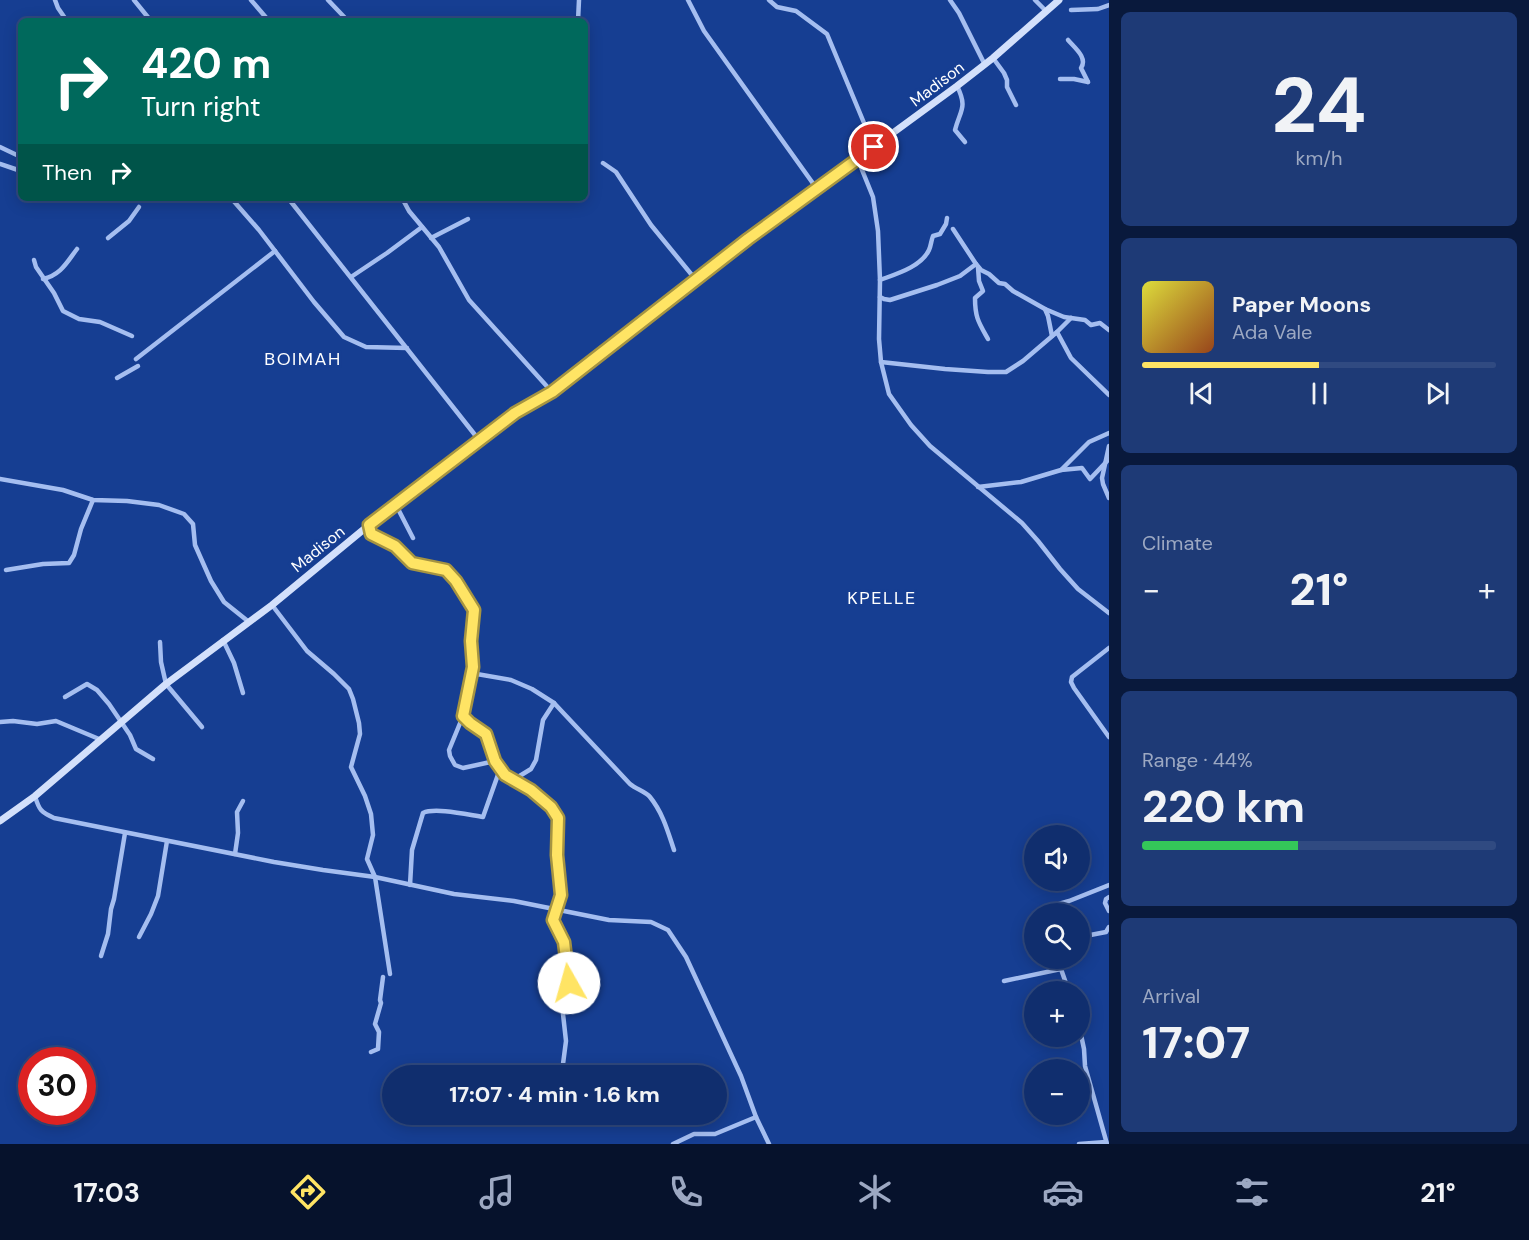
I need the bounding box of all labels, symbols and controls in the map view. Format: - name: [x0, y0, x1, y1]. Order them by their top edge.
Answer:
- text: 420 m: [141, 36, 271, 91]
- icon: right: [42, 42, 120, 120]
- text: 24: [1271, 55, 1367, 156]
- street label: Madison: [906, 57, 968, 111]
- text: Turn right: [141, 89, 261, 124]
- pin: [848, 121, 899, 172]
- icon: arrive: [857, 130, 890, 163]
- text: km/h: [1295, 145, 1343, 171]
- icon: right: [104, 156, 137, 189]
- text: Then: [42, 158, 92, 187]
- text: Paper Moons: [1232, 290, 1371, 319]
- text: Ada Vale: [1232, 319, 1312, 345]
- district label: BOIMAH: [264, 347, 342, 371]
- icon: previous: [1185, 377, 1218, 410]
- icon: pause: [1303, 377, 1336, 410]
- icon: next: [1421, 377, 1454, 410]
- street label: Madison: [287, 521, 349, 577]
- text: Climate: [1142, 530, 1213, 556]
- text: 21°: [1289, 560, 1349, 619]
- text: −: [1142, 568, 1160, 611]
- text: +: [1478, 568, 1496, 611]
- district label: KPELLE: [847, 586, 917, 610]
- text: Range · 44%: [1142, 747, 1253, 773]
- text: 220 km: [1142, 777, 1305, 836]
- map controls: [1024, 825, 1090, 1125]
- button: sound: [1024, 825, 1090, 891]
- button: search: [1024, 903, 1090, 969]
- position arrow: [537, 951, 601, 1015]
- button: +: [1024, 981, 1090, 1047]
- text: Arrival: [1142, 983, 1200, 1009]
- text: 17:07: [1142, 1013, 1250, 1072]
- speed limit sign: 30: [18, 1047, 96, 1125]
- button: −: [1024, 1059, 1090, 1125]
- text: 17:07 · 4 min · 1.6 km: [449, 1080, 660, 1109]
- icon: directions: [287, 1171, 329, 1213]
- icon: music: [476, 1171, 518, 1213]
- icon: phone: [665, 1171, 707, 1213]
- icon: climate: [854, 1171, 896, 1213]
- icon: car: [1042, 1171, 1084, 1213]
- icon: filters: [1231, 1171, 1273, 1213]
- text: 17:03: [73, 1175, 140, 1210]
- text: 21°: [1420, 1175, 1456, 1210]

